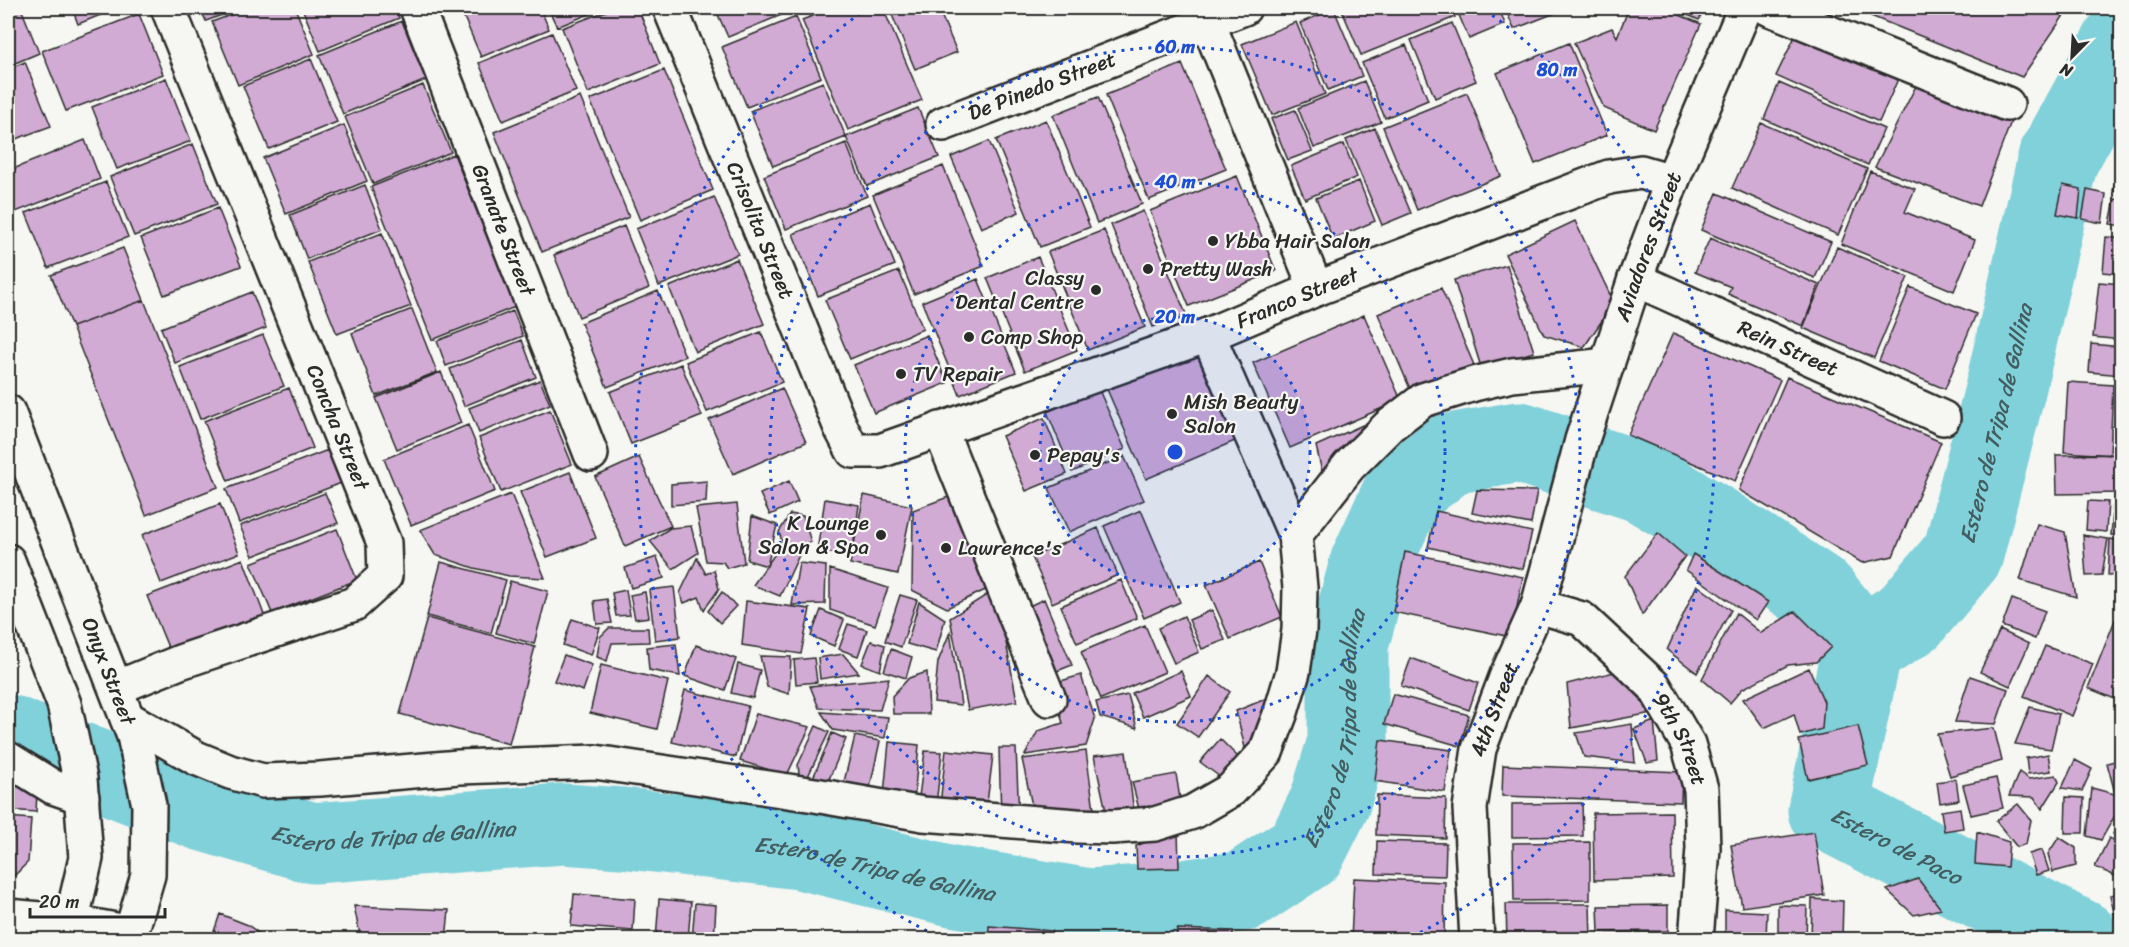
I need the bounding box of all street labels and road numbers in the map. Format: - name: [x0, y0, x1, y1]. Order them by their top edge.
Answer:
- street label: De Pinedo Street: [962, 40, 1122, 132]
- street label: Crisolita Street: [715, 156, 806, 305]
- street label: Granate Street: [460, 158, 547, 303]
- street label: Aviadores Street: [1603, 165, 1693, 327]
- street label: Franco Street: [1230, 255, 1365, 340]
- street label: Rein Street: [1731, 309, 1845, 387]
- street label: Concha Street: [295, 358, 381, 497]
- street label: Onyx Street: [71, 611, 148, 732]
- street label: 4th Street: [1459, 655, 1530, 760]
- street label: 9th Street: [1643, 685, 1718, 790]

